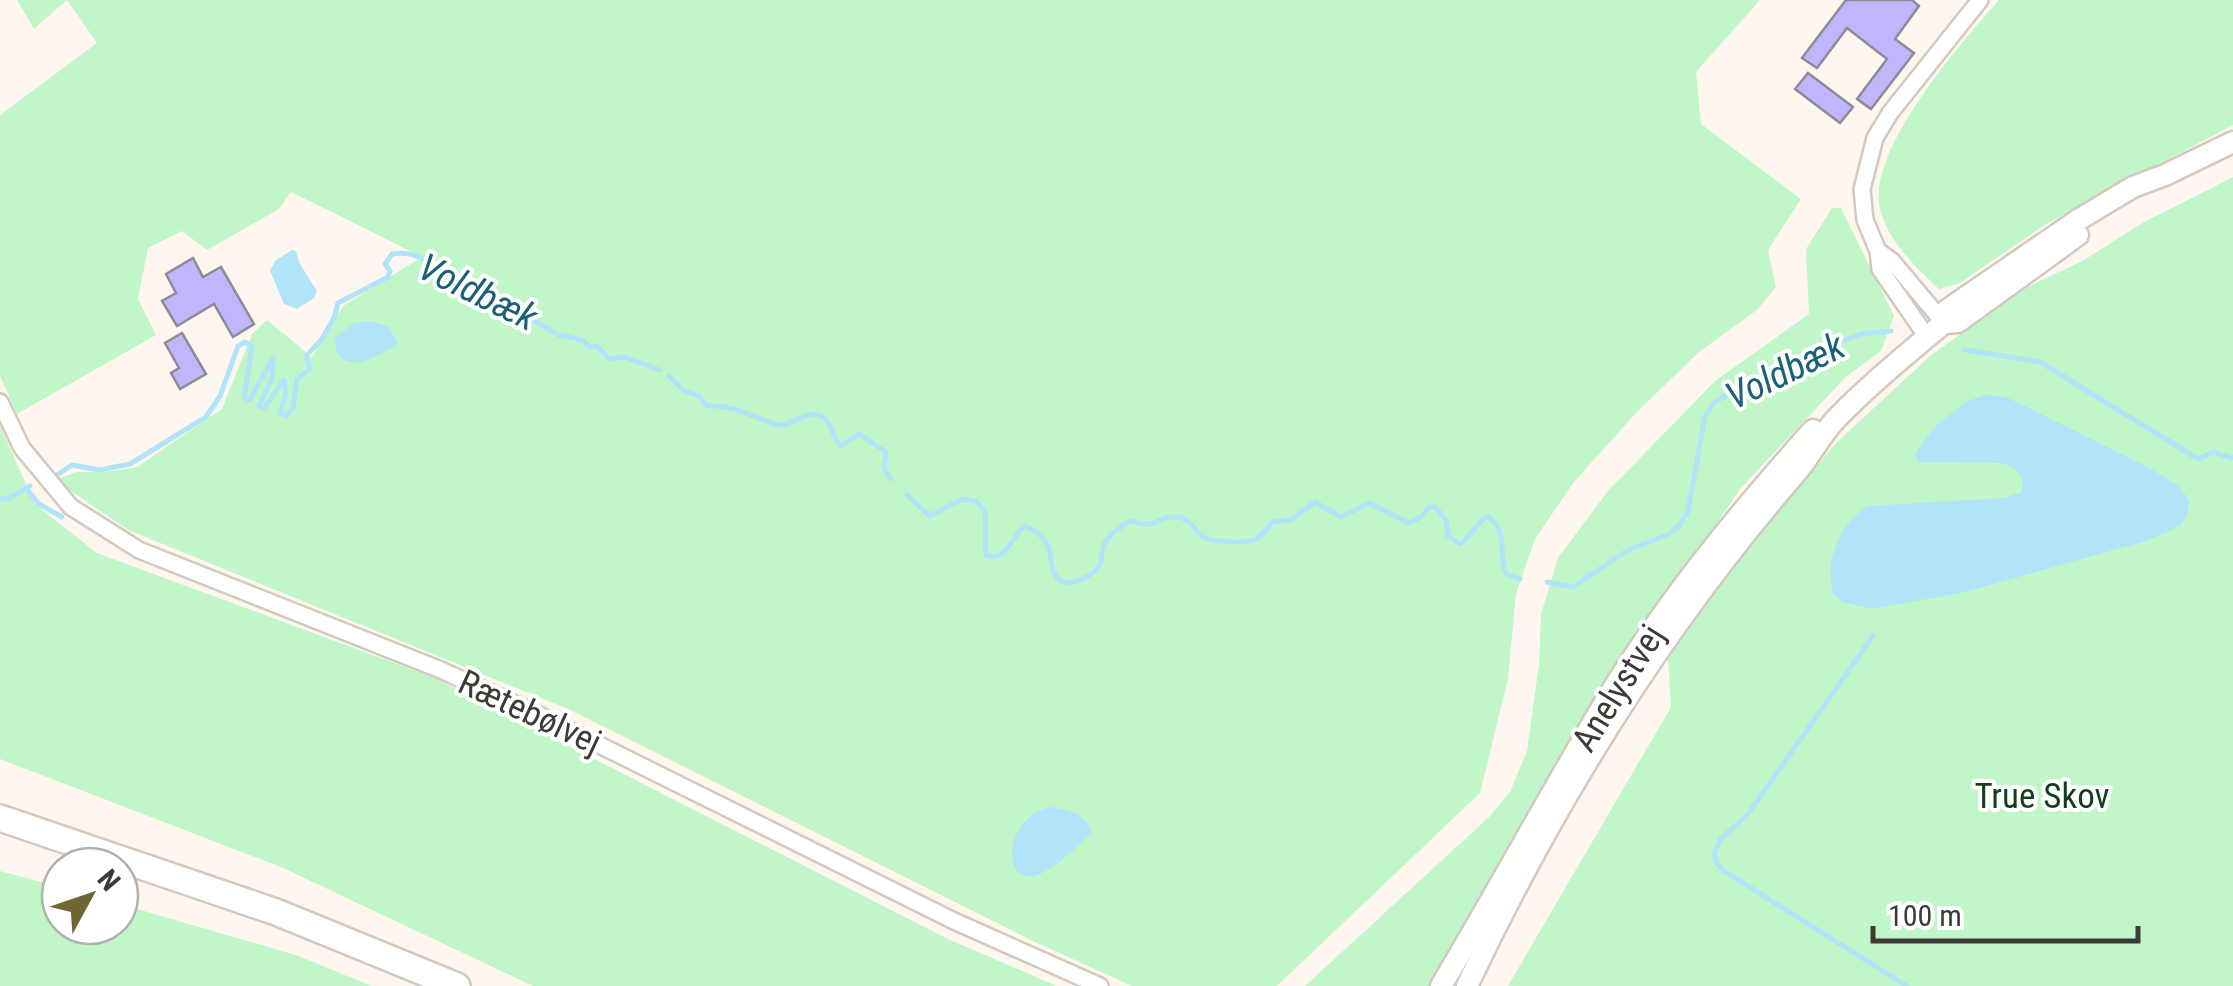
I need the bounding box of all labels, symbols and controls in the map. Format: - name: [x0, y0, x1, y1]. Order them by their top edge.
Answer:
- water label: Voldbæk: [411, 244, 546, 340]
- water label: Voldbæk: [1718, 323, 1853, 419]
- street label: Anelystvej: [1564, 617, 1673, 759]
- street label: Rætebølvej: [452, 662, 608, 763]
- park label: True Skov: [1974, 776, 2110, 817]
- north arrow: [40, 846, 140, 946]
- text: N: [91, 863, 127, 897]
- scale bar: [1873, 881, 2138, 943]
- text: 100 m: [1888, 898, 1962, 933]

